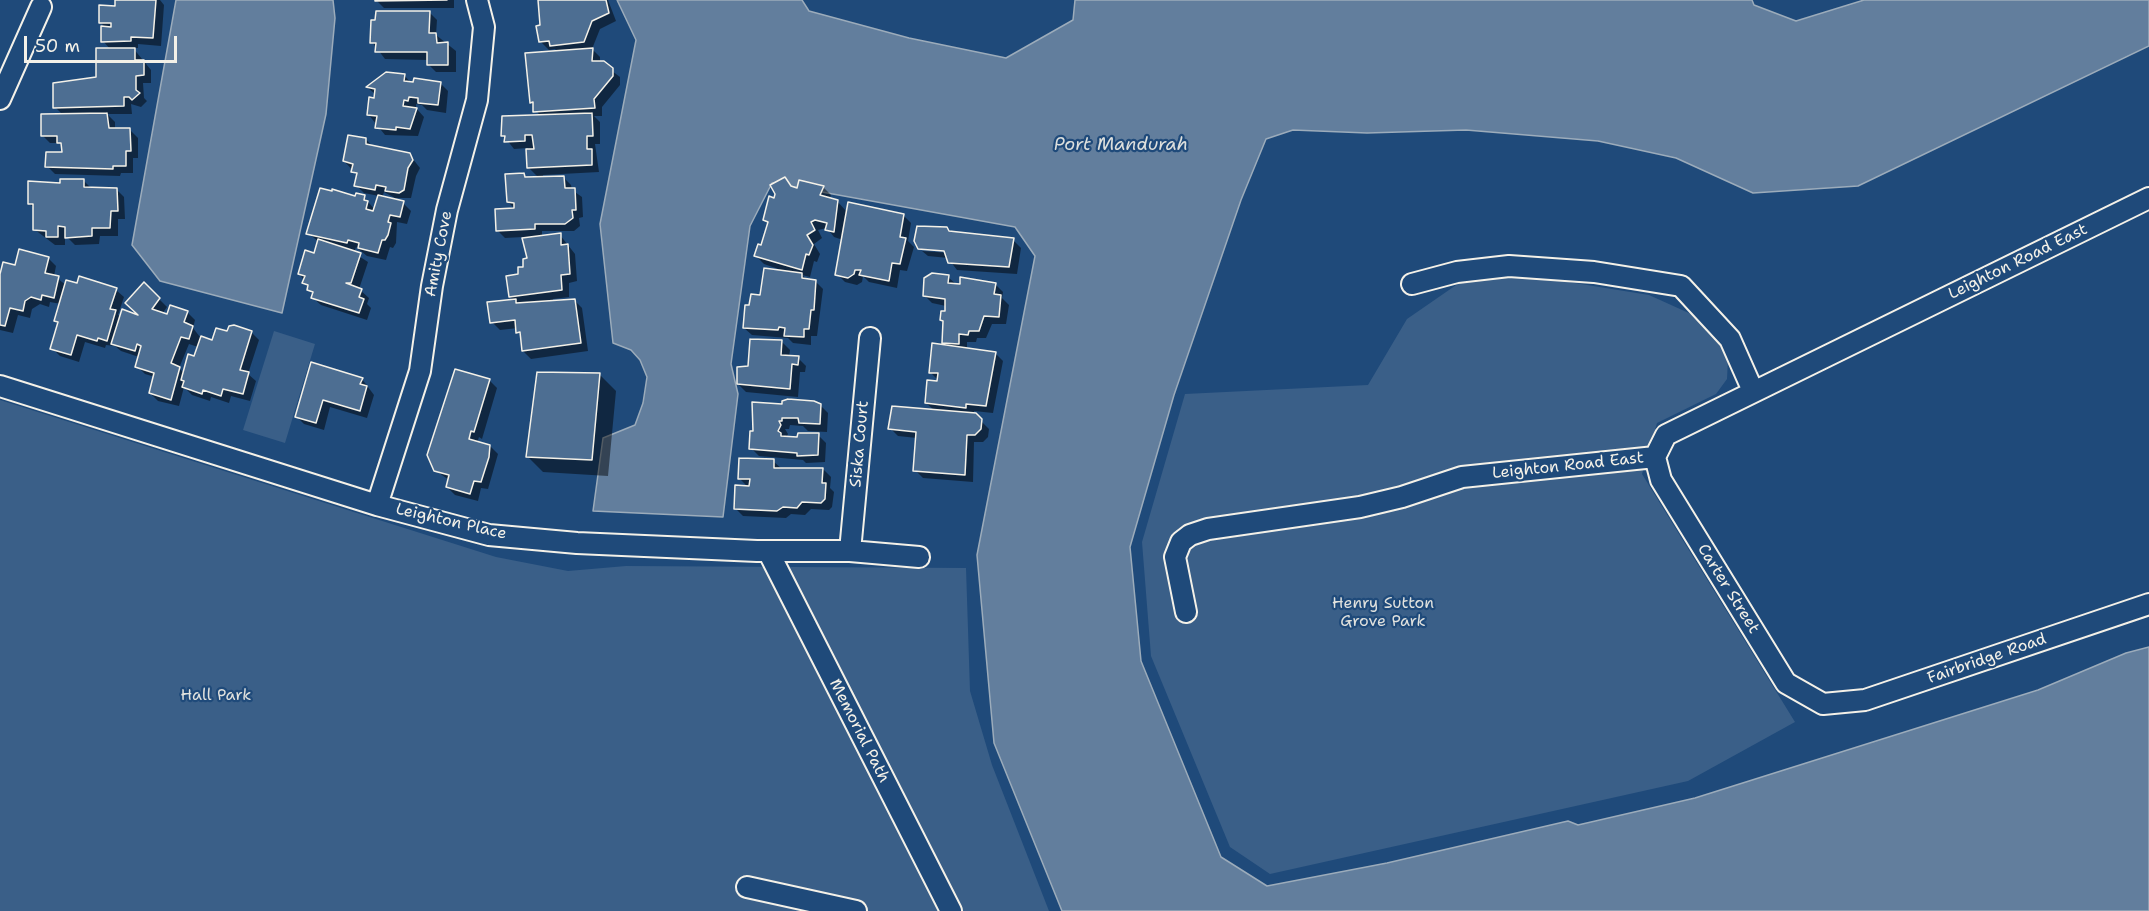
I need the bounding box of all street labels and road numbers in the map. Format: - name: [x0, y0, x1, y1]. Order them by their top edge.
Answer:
- street label: Amity Cove: [421, 209, 457, 299]
- street label: Leighton Road East: [1945, 220, 2091, 304]
- street label: Siska Court: [847, 400, 873, 488]
- street label: Leighton Road East: [1491, 448, 1645, 484]
- street label: Leighton Place: [394, 500, 508, 544]
- street label: Carter Street: [1693, 541, 1763, 637]
- street label: Fairbridge Road: [1925, 630, 2049, 688]
- street label: Memorial Path: [825, 676, 893, 786]

